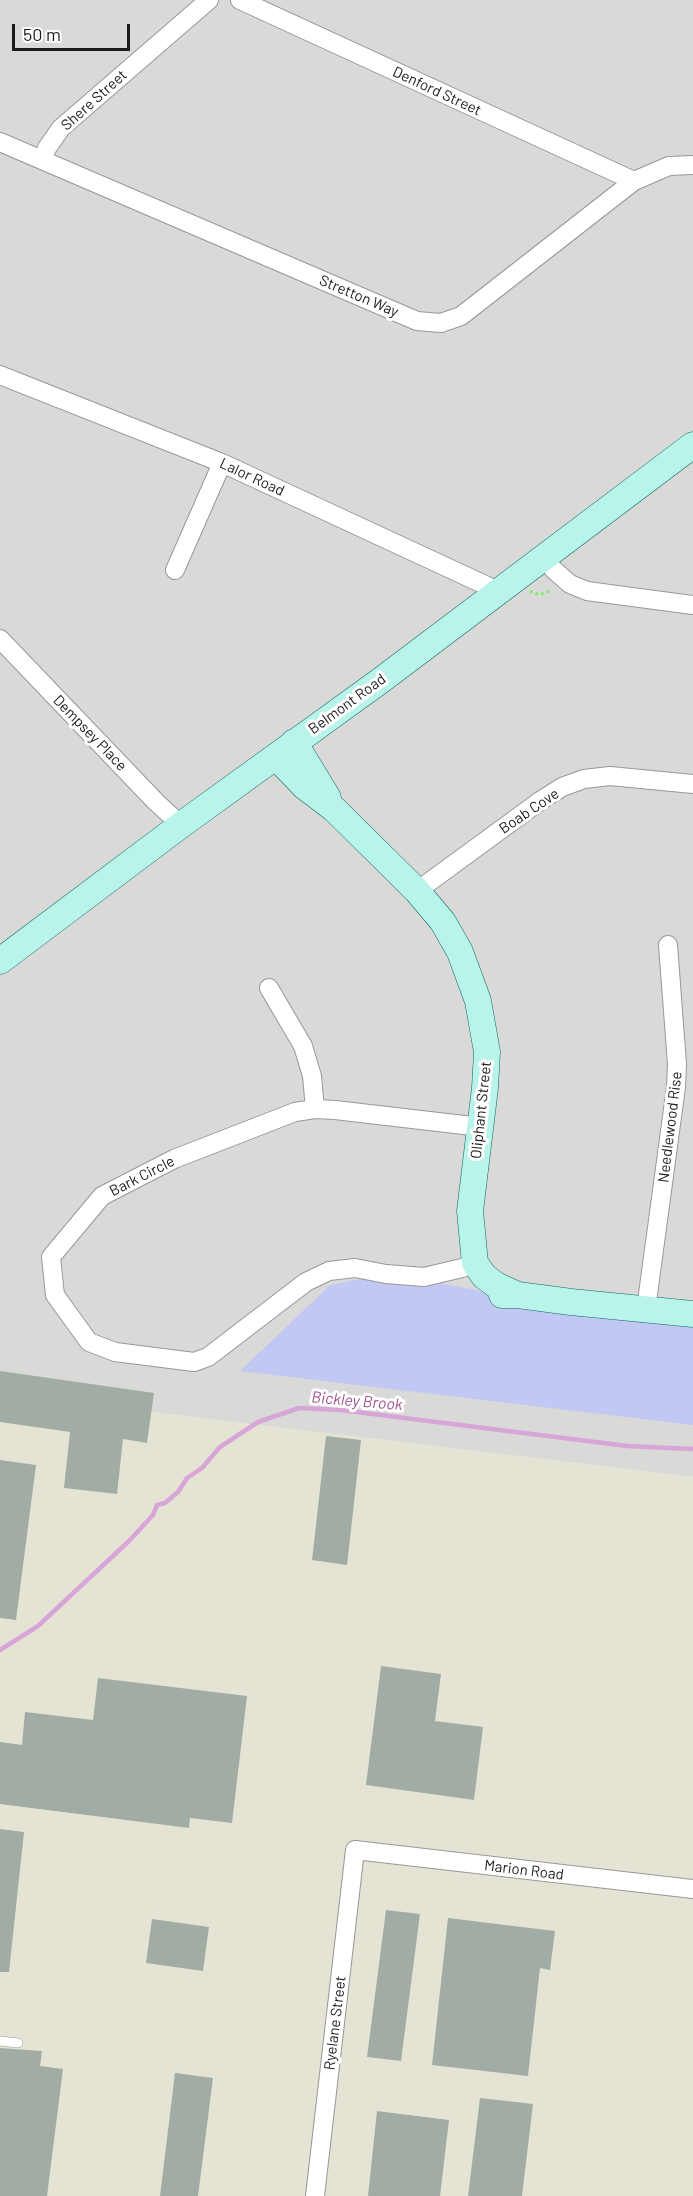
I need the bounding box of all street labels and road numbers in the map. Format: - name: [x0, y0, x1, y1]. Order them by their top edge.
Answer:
- street label: Denford Street: [390, 63, 484, 119]
- street label: Shere Street: [57, 66, 131, 134]
- street label: Stretton Way: [317, 271, 401, 321]
- street label: Lalor Road: [217, 454, 287, 500]
- street label: Belmont Road: [305, 670, 389, 738]
- street label: Dempsey Place: [49, 691, 131, 775]
- street label: Boab Cove: [496, 784, 562, 838]
- street label: Oliphant Street: [467, 1060, 495, 1160]
- street label: Needlewood Rise: [654, 1070, 686, 1184]
- street label: Bark Circle: [106, 1152, 178, 1200]
- street label: Marion Road: [483, 1856, 565, 1884]
- street label: Ryelane Street: [320, 1975, 350, 2071]

